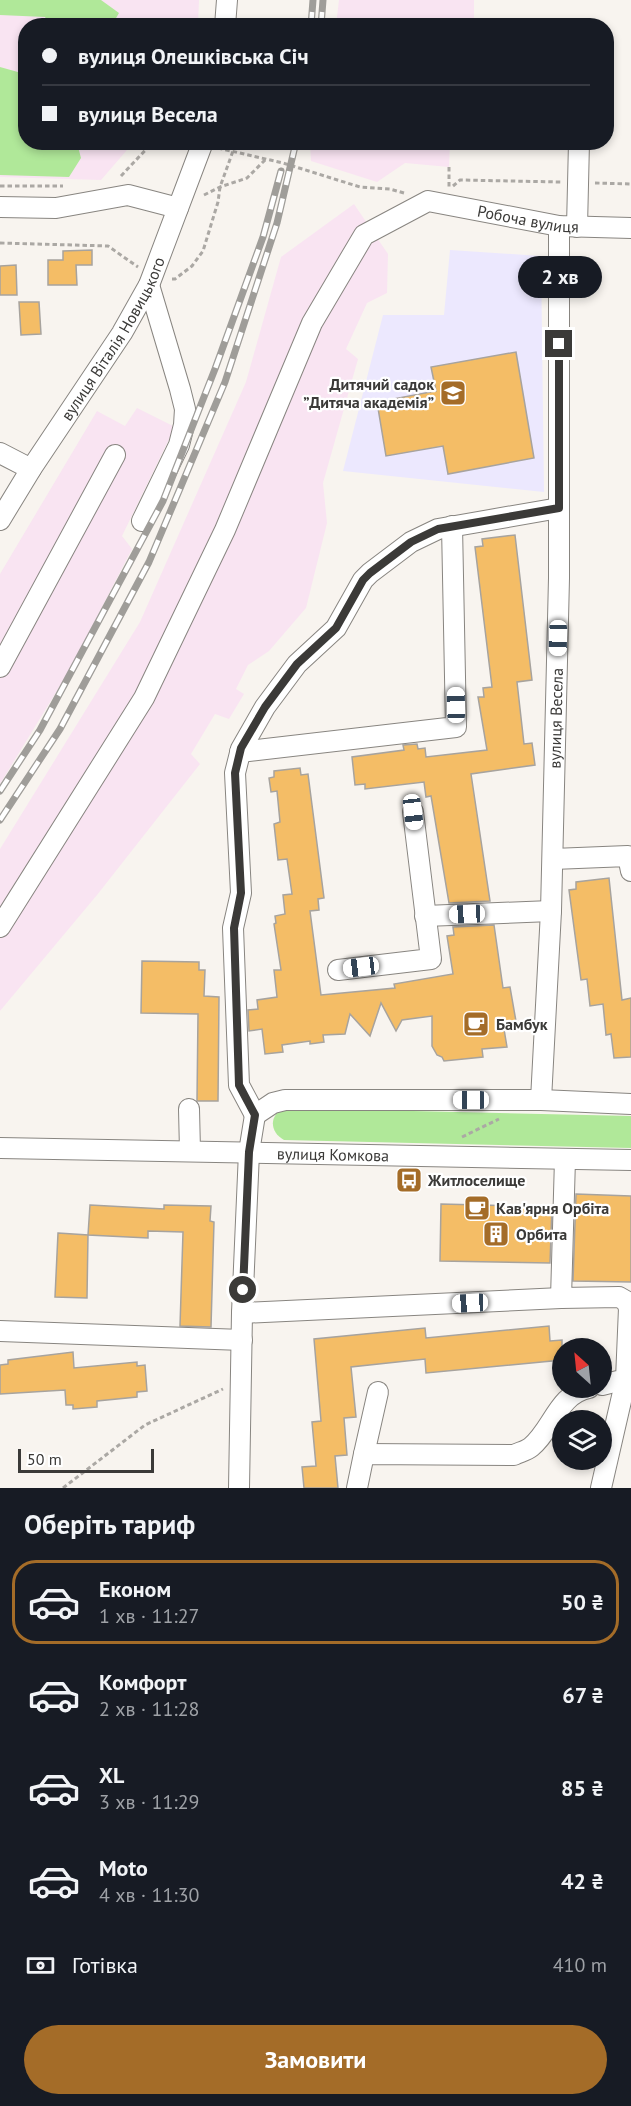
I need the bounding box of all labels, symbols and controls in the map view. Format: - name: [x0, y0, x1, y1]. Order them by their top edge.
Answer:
- text: вулиця Олешківська Січ: [78, 42, 309, 70]
- text: вулиця Весела: [78, 100, 218, 128]
- street label: Робоча вулиця: [476, 201, 579, 237]
- street label: вулиця Віталія Новицького: [56, 254, 169, 424]
- callout: 2 хв: [517, 257, 601, 299]
- text: 2 хв: [542, 264, 579, 290]
- route end: [545, 330, 572, 357]
- place label: Дитячий садок ”Дитяча академія”: [303, 374, 434, 412]
- school or university icon: Дитячий садок ”Дитяча академія”: [438, 378, 468, 408]
- car: [549, 620, 567, 656]
- street label: вулиця Весела: [544, 668, 567, 769]
- car: [447, 687, 465, 723]
- car: [402, 793, 424, 831]
- car: [449, 904, 485, 924]
- car: [342, 956, 380, 978]
- cafe icon: Бамбук: [461, 1009, 491, 1039]
- place label: Бамбук: [496, 1014, 548, 1034]
- car: [453, 1091, 489, 1109]
- street label: вулиця Комкова: [277, 1143, 389, 1165]
- bus stop icon: Житлоселище: [394, 1165, 424, 1195]
- place label: Житлоселище: [427, 1170, 525, 1190]
- cafe icon: Кав'ярня Орбіта: [462, 1193, 492, 1223]
- place label: Кав'ярня Орбіта: [496, 1198, 609, 1218]
- building icon: Орбита: [481, 1219, 511, 1249]
- place label: Орбита: [516, 1224, 567, 1244]
- route start: [229, 1276, 256, 1303]
- car: [452, 1293, 488, 1313]
- north arrow: [552, 1338, 612, 1398]
- map controls: [552, 1338, 612, 1470]
- button: layers: [552, 1410, 612, 1470]
- scale bar: [18, 1446, 154, 1474]
- text: 50 m: [27, 1449, 62, 1469]
- text: Оберіть тариф: [24, 1507, 195, 1541]
- icon: car: [27, 1575, 81, 1629]
- text: Економ: [99, 1575, 171, 1603]
- text: 50 ₴: [561, 1588, 604, 1616]
- text: 1 хв · 11:27: [99, 1603, 200, 1629]
- icon: car: [27, 1668, 81, 1722]
- text: Комфорт: [99, 1668, 187, 1696]
- text: 67 ₴: [562, 1681, 604, 1709]
- text: 2 хв · 11:28: [99, 1696, 200, 1722]
- icon: car: [27, 1761, 81, 1815]
- text: XL: [99, 1761, 124, 1789]
- text: 85 ₴: [561, 1774, 604, 1802]
- text: 3 хв · 11:29: [99, 1789, 200, 1815]
- icon: car: [27, 1854, 81, 1908]
- text: Moto: [99, 1854, 148, 1882]
- text: 42 ₴: [561, 1867, 604, 1895]
- text: 4 хв · 11:30: [99, 1882, 200, 1908]
- icon: cash: [24, 1949, 57, 1982]
- text: Готівка: [72, 1951, 138, 1979]
- text: 410 m: [553, 1952, 607, 1978]
- button: Замовити: [24, 2025, 607, 2094]

